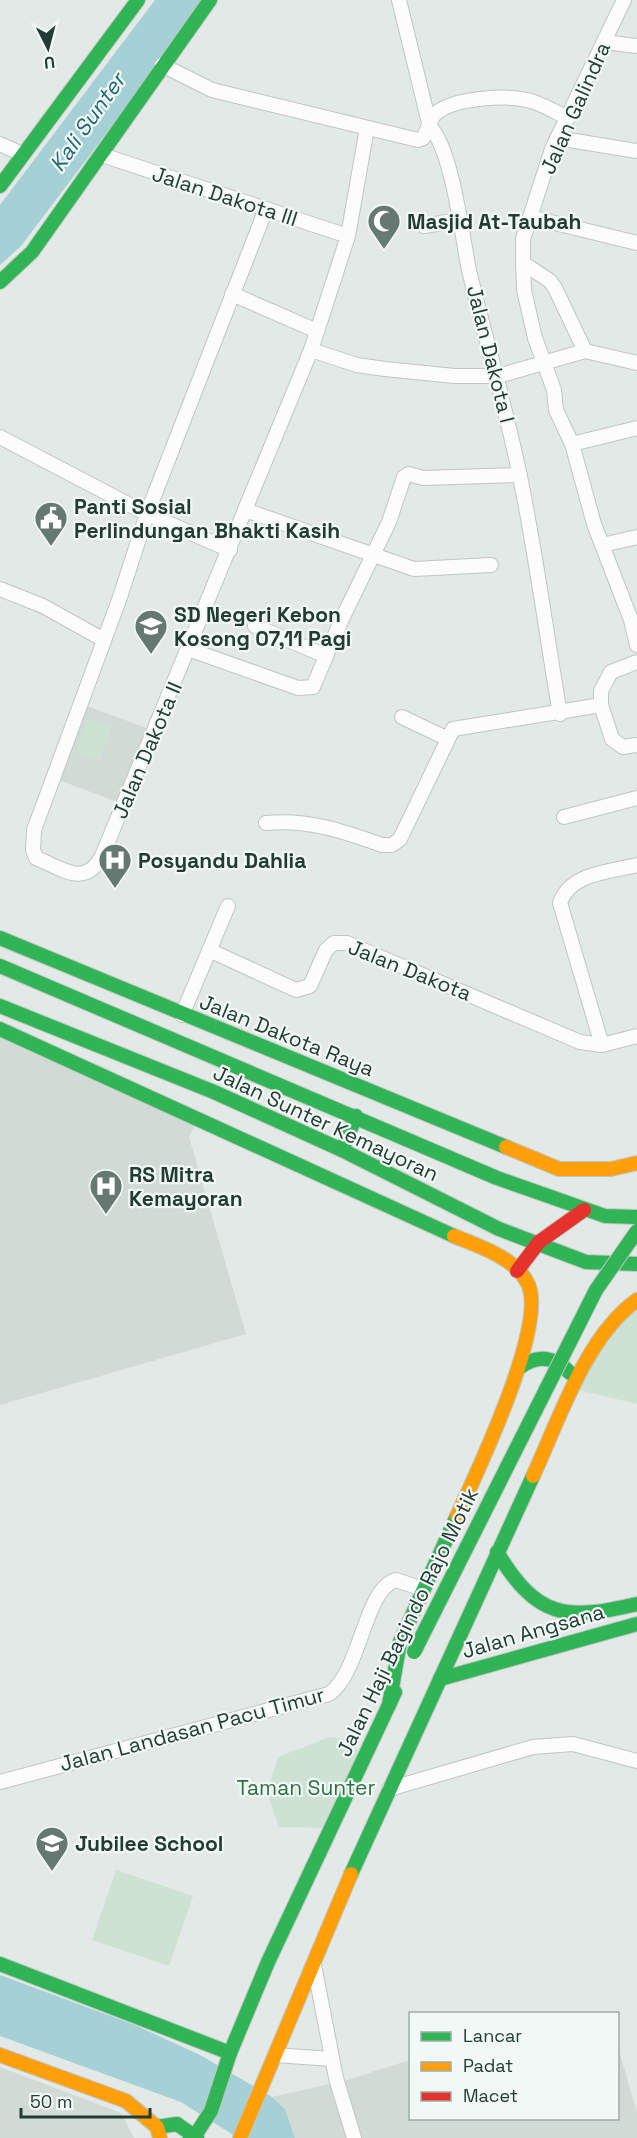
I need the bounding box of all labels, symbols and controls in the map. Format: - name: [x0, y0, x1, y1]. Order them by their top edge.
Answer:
- north arrow: [18, 18, 78, 78]
- street label: Jalan Galindra: [534, 38, 616, 178]
- text: U: [43, 51, 56, 73]
- water label: Kali Sunter: [43, 65, 133, 177]
- street label: Jalan Dakota III: [149, 160, 301, 232]
- mosque icon: Masjid At-Taubah: [366, 203, 402, 250]
- place label: Masjid At-Taubah: [407, 208, 581, 235]
- street label: Jalan Dakota I: [461, 282, 521, 426]
- place label: Panti Sosial Perlindungan Bhakti Kasih: [74, 493, 340, 544]
- public building icon: Panti Sosial Perlindungan Bhakti Kasih: [33, 500, 69, 547]
- place label: SD Negeri Kebon Kosong 07,11 Pagi: [174, 601, 351, 652]
- school or university icon: SD Negeri Kebon Kosong 07,11 Pagi: [133, 608, 169, 655]
- street label: Jalan Dakota II: [106, 677, 188, 823]
- hospital icon: Posyandu Dahlia: [97, 842, 133, 889]
- place label: Posyandu Dahlia: [138, 847, 306, 874]
- street label: Jalan Dakota: [344, 933, 476, 1007]
- street label: Jalan Dakota Raya: [196, 988, 378, 1082]
- street label: Jalan Sunter Kemayoran: [209, 1059, 443, 1187]
- place label: RS Mitra Kemayoran: [129, 1161, 243, 1212]
- hospital icon: RS Mitra Kemayoran: [88, 1168, 124, 1215]
- street label: Jalan Haji Bagindo Rajo Motik: [330, 1483, 484, 1761]
- street label: Jalan Angsana: [459, 1598, 607, 1664]
- street label: Jalan Landasan Pacu Timur: [57, 1681, 327, 1777]
- park label: Taman Sunter: [237, 1774, 376, 1801]
- school or university icon: Jubilee School: [34, 1825, 70, 1872]
- place label: Jubilee School: [75, 1830, 223, 1857]
- legend: [409, 2012, 619, 2120]
- text: Lancar: [463, 2024, 522, 2047]
- text: Padat: [463, 2054, 513, 2077]
- scale bar: [21, 2081, 150, 2119]
- text: Macet: [463, 2084, 518, 2107]
- text: 50 m: [30, 2090, 72, 2113]

